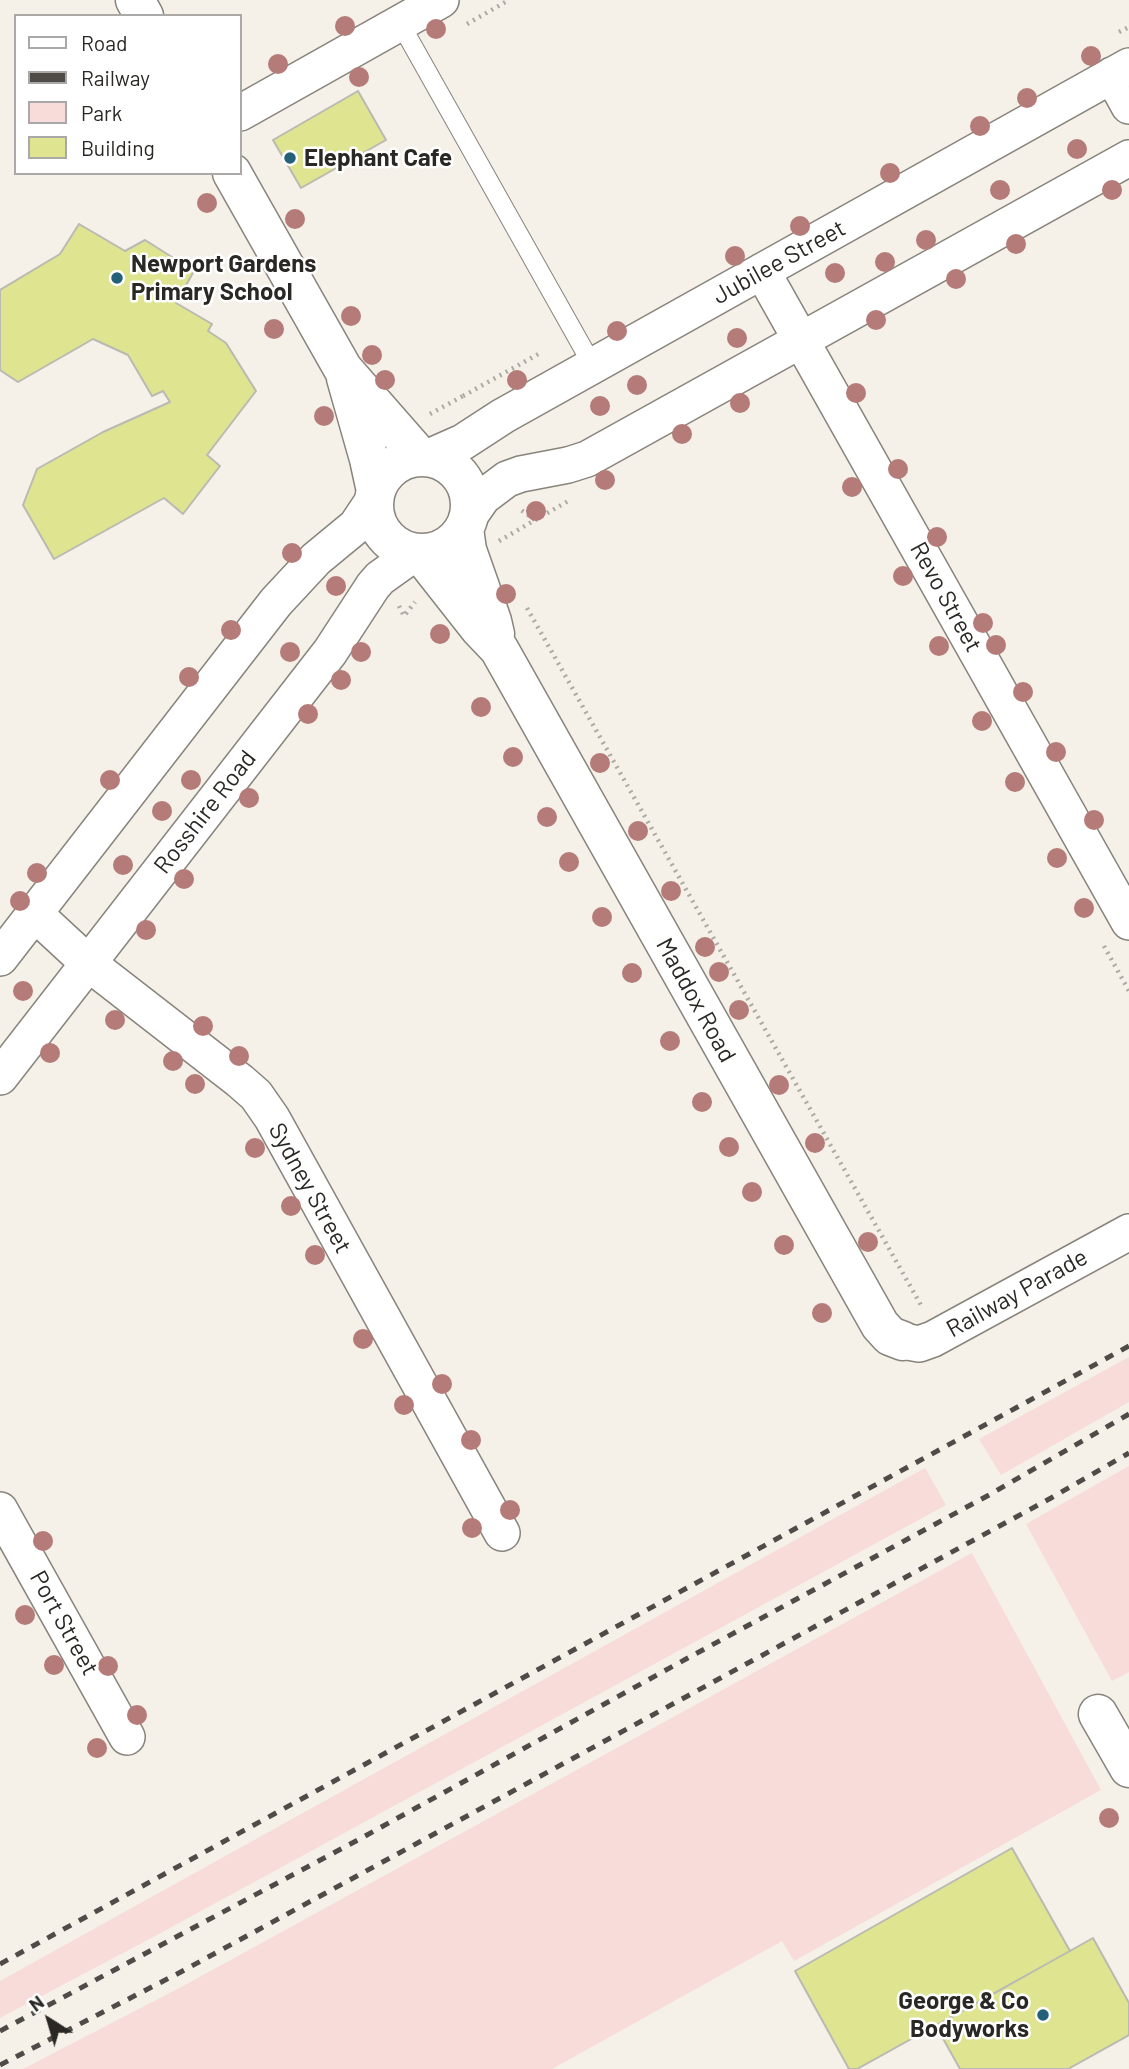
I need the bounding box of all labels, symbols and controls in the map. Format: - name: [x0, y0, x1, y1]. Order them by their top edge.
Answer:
- legend: [14, 14, 242, 175]
- text: Road: [81, 30, 127, 55]
- text: Railway: [81, 65, 150, 90]
- text: Park: [81, 100, 122, 125]
- text: Building: [81, 135, 155, 160]
- place label: Elephant Cafe: [304, 144, 452, 172]
- marker: Elephant Cafe: [282, 150, 298, 166]
- street label: Jubilee Street: [708, 214, 850, 310]
- place label: Newport Gardens Primary School: [131, 250, 316, 306]
- marker: Newport Gardens Primary School: [109, 270, 125, 286]
- street label: Revo Street: [904, 537, 988, 657]
- street label: Rosshire Road: [148, 745, 262, 879]
- street label: Maddox Road: [650, 933, 742, 1067]
- street label: Sydney Street: [262, 1118, 358, 1258]
- street label: Railway Parade: [941, 1242, 1093, 1344]
- street label: Port Street: [24, 1566, 104, 1680]
- north arrow: [14, 1985, 84, 2055]
- place label: George & Co Bodyworks: [898, 1987, 1029, 2043]
- text: N: [24, 1990, 48, 2016]
- marker: George & Co Bodyworks: [1035, 2007, 1051, 2023]

